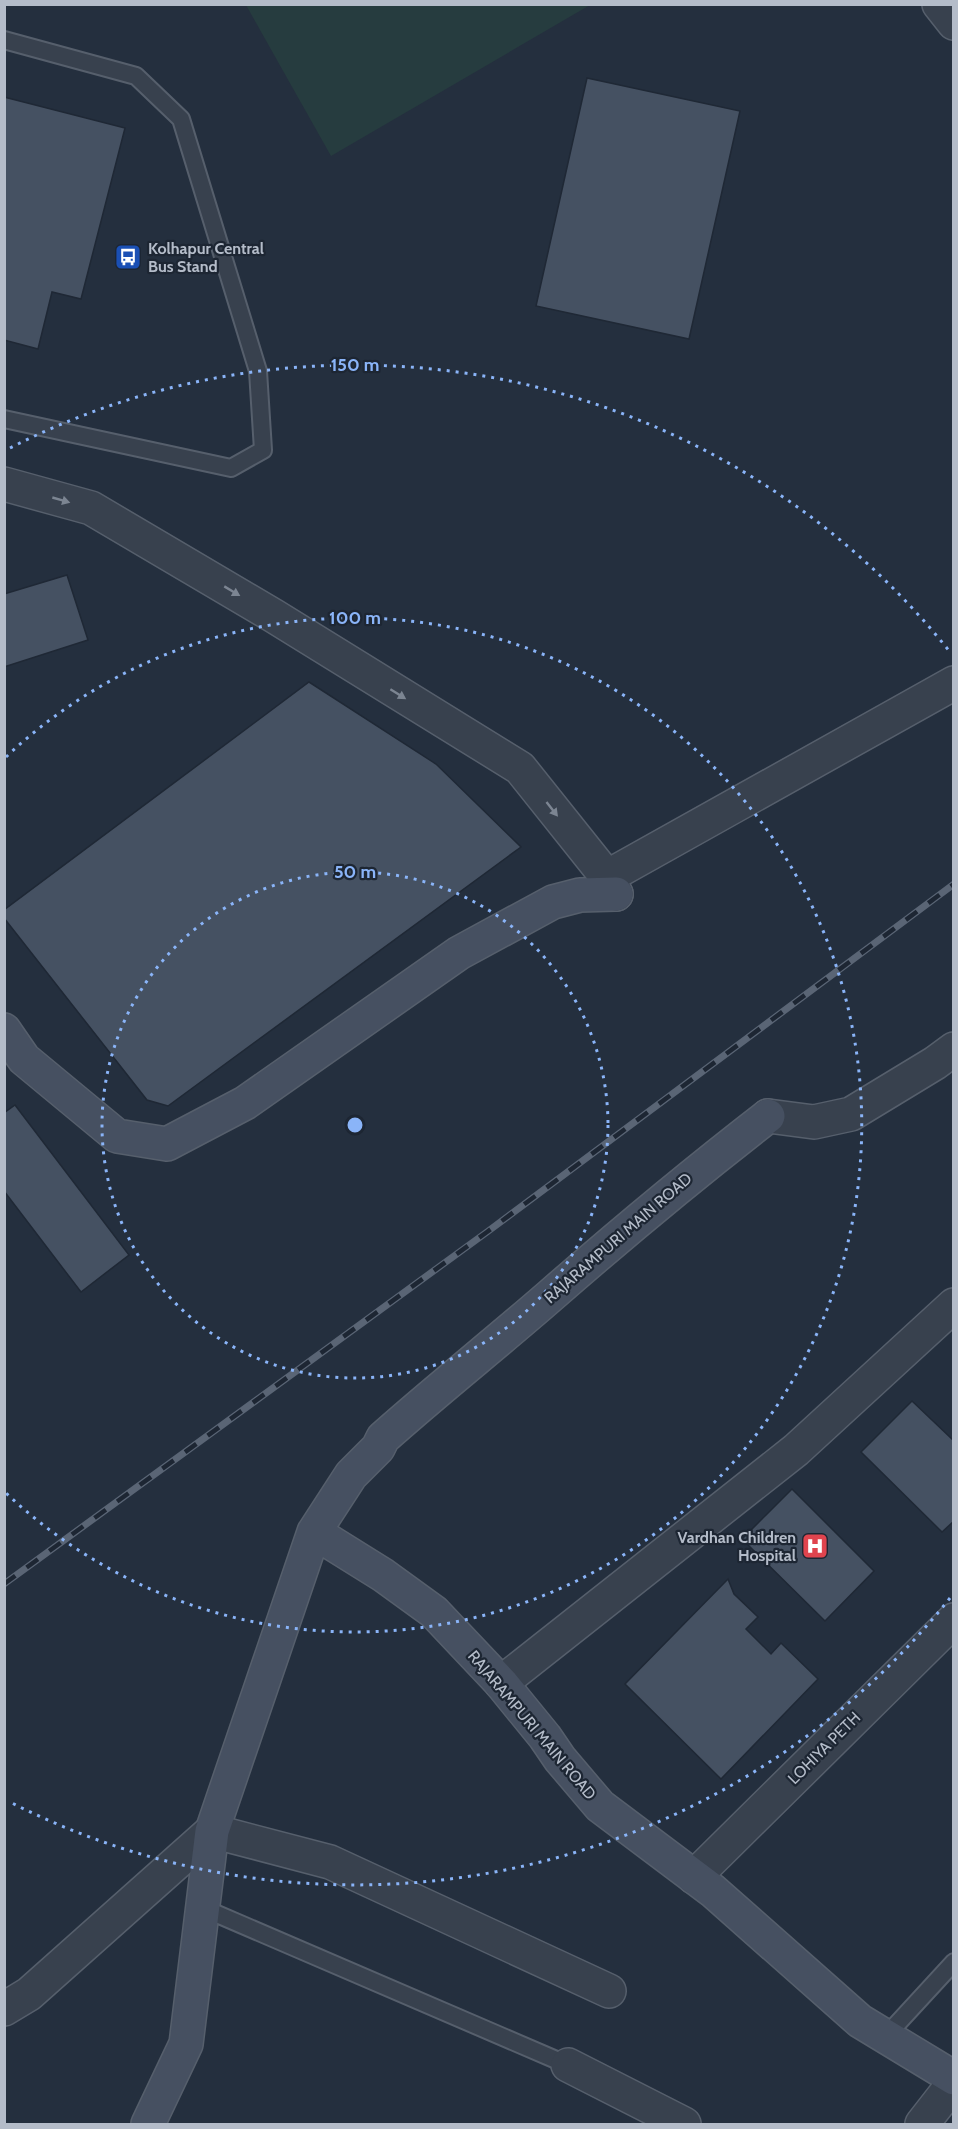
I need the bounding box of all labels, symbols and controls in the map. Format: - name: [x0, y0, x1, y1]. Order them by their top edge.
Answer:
- place label: Kolhapur Central Bus Stand: [148, 239, 264, 276]
- bus stop icon: Kolhapur Central Bus Stand: [113, 242, 143, 272]
- text: 150 m: [331, 354, 379, 376]
- one-way arrow: [52, 495, 70, 505]
- one-way arrow: [224, 586, 240, 597]
- text: 100 m: [329, 607, 381, 629]
- one-way arrow: [390, 688, 406, 699]
- one-way arrow: [546, 801, 559, 817]
- text: 50 m: [334, 861, 376, 883]
- centre of rings: [345, 1115, 365, 1135]
- street label: RAJARAMPURI MAIN ROAD: [540, 1169, 696, 1307]
- place label: Vardhan Children Hospital: [677, 1528, 796, 1565]
- hospital icon: Vardhan Children Hospital: [800, 1531, 830, 1561]
- street label: RAJARAMPURI MAIN ROAD: [464, 1647, 600, 1803]
- street label: LOHIYA PETH: [784, 1708, 864, 1788]

